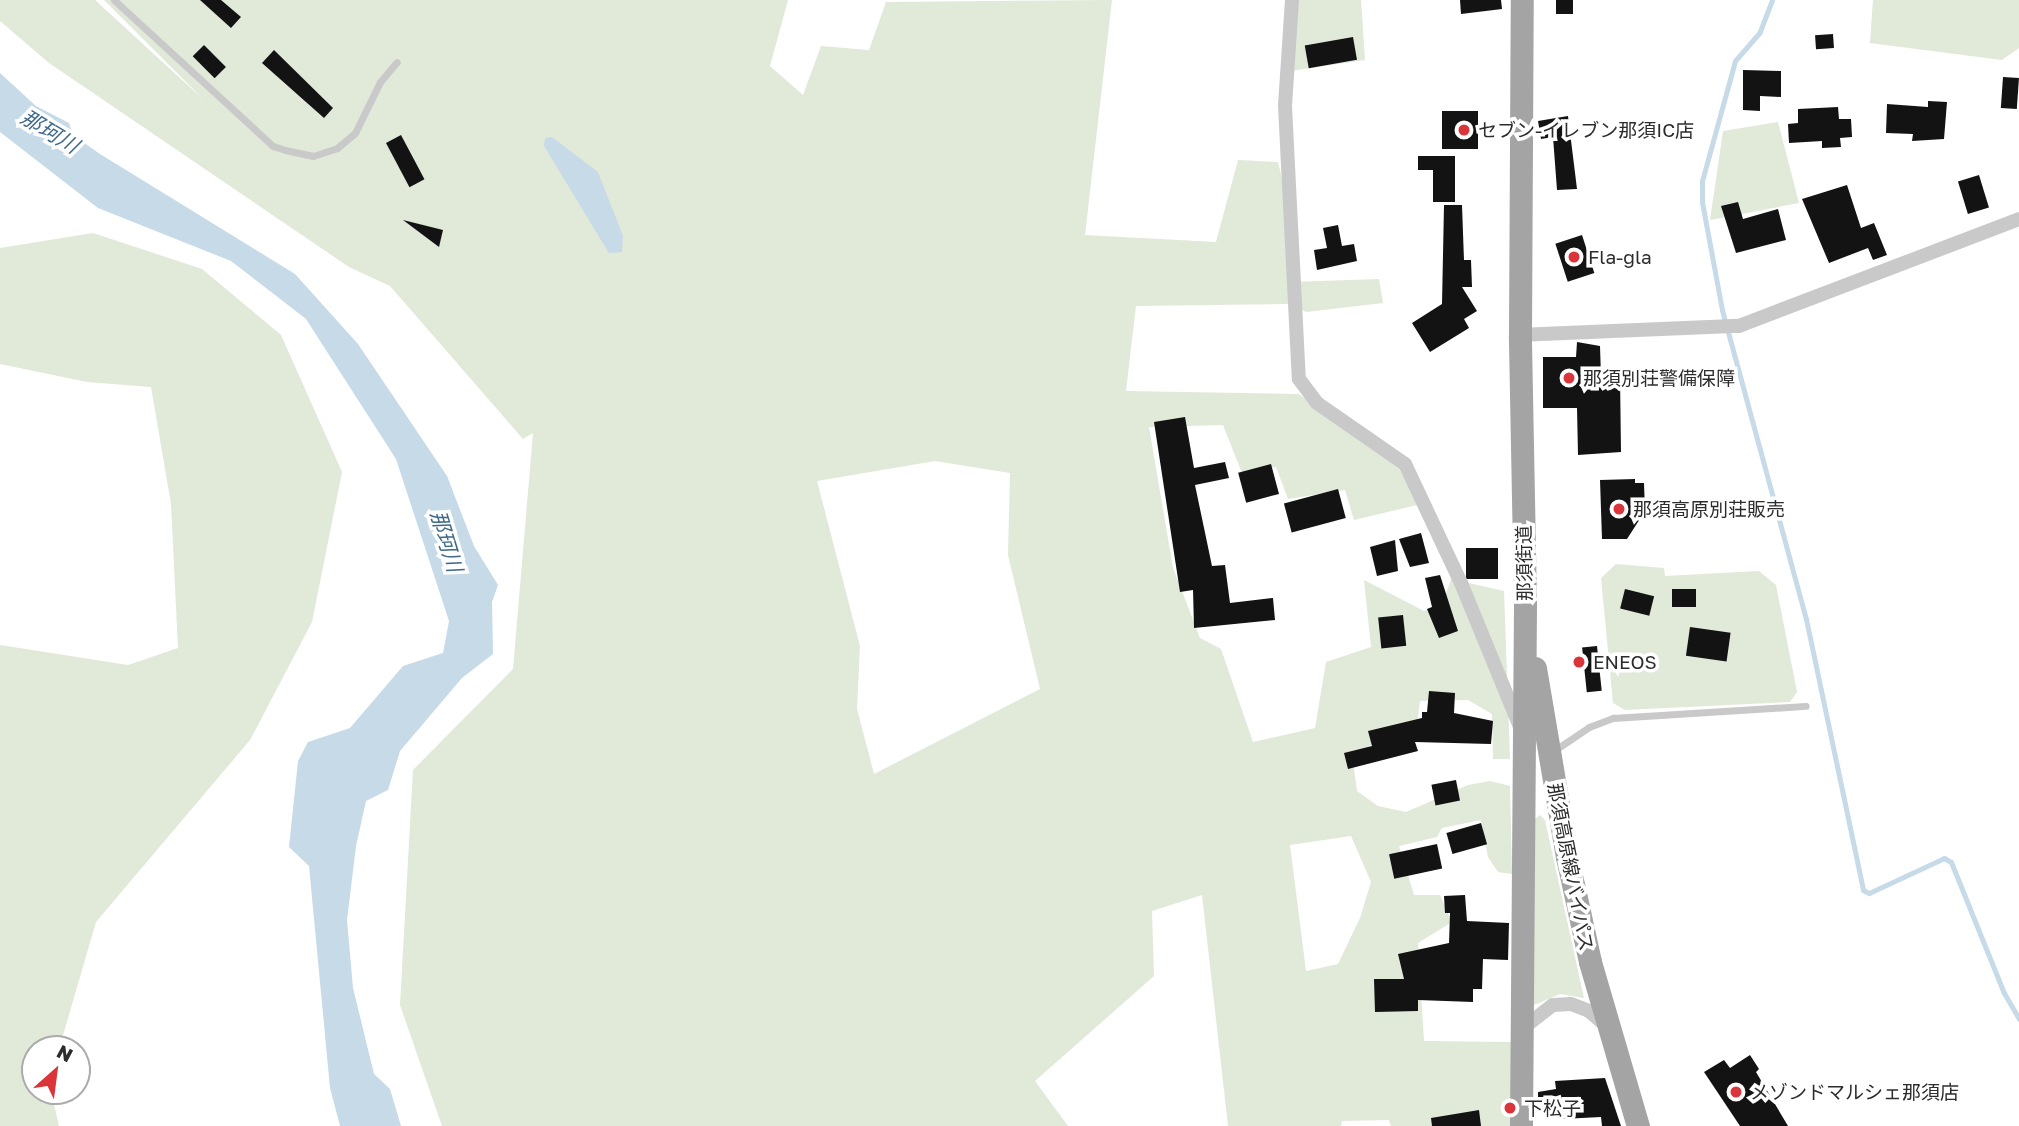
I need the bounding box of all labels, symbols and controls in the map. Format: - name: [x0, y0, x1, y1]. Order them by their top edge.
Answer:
- water label: 那珂川: [17, 104, 83, 158]
- place label: セブン-イレブン那須IC店: [1478, 119, 1694, 141]
- marker: セブン-イレブン那須IC店: [1456, 122, 1472, 138]
- place label: Fla-gla: [1588, 246, 1652, 268]
- marker: Fla-gla: [1566, 249, 1582, 265]
- place label: 那須別荘警備保障: [1583, 367, 1735, 389]
- marker: 那須別荘警備保障: [1561, 370, 1577, 386]
- place label: 那須高原別荘販売: [1633, 498, 1785, 520]
- marker: 那須高原別荘販売: [1611, 501, 1627, 517]
- water label: 那珂川: [426, 507, 468, 575]
- street label: 那須街道: [1512, 525, 1536, 601]
- place label: ENEOS: [1593, 651, 1657, 673]
- marker: ENEOS: [1571, 654, 1587, 670]
- street label: 那須高原線バイパス: [1543, 781, 1599, 953]
- north arrow: [21, 1035, 91, 1105]
- text: N: [53, 1039, 77, 1066]
- place label: メゾンドマルシェ那須店: [1750, 1081, 1959, 1103]
- marker: メゾンドマルシェ那須店: [1728, 1084, 1744, 1100]
- place label: 下松子: [1524, 1097, 1581, 1119]
- marker: 下松子: [1502, 1100, 1518, 1116]

